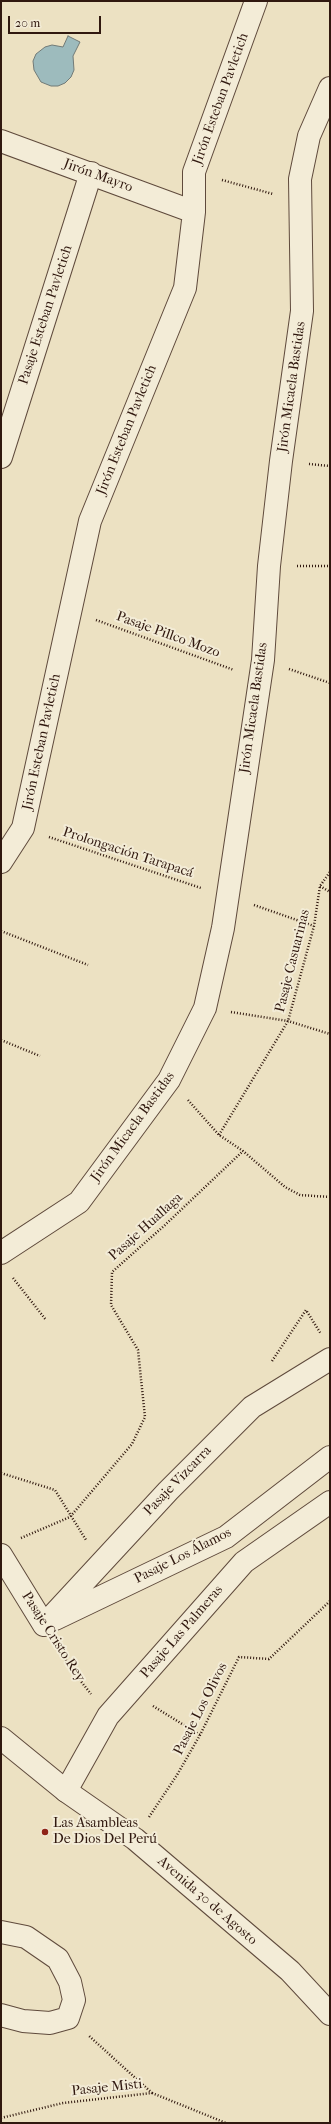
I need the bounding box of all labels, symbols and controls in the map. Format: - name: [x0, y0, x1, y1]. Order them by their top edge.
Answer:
- scale bar: [10, 8, 103, 34]
- text: 20 m: [15, 16, 40, 30]
- street label: Jirón Esteban Pavletich: [189, 31, 253, 167]
- street label: Jirón Mayro: [61, 156, 135, 196]
- street label: Pasaje Esteban Pavletich: [16, 243, 76, 387]
- street label: Jirón Micaela Bastidas: [274, 320, 310, 454]
- street label: Jirón Esteban Pavletich: [93, 362, 161, 498]
- street label: Pasaje Pillco Mozo: [114, 608, 222, 662]
- street label: Jirón Micaela Bastidas: [236, 641, 272, 775]
- street label: Jirón Esteban Pavletich: [19, 672, 65, 812]
- street label: Prolongación Tarapacá: [61, 824, 195, 882]
- street label: Pasaje Casuarinas: [272, 908, 314, 1014]
- street label: Jirón Micaela Bastidas: [87, 1069, 179, 1185]
- street label: Pasaje Huallaga: [106, 1190, 186, 1264]
- street label: Pasaje Vizcarra: [141, 1443, 215, 1519]
- street label: Pasaje Los Álamos: [132, 1524, 234, 1588]
- street label: Pasaje Las Palmeras: [137, 1582, 227, 1682]
- street label: Pasaje Cristo Rey: [18, 1589, 88, 1685]
- street label: Pasaje Los Olivos: [170, 1660, 232, 1758]
- place label: Las Asambleas De Dios Del Perú: [53, 1816, 157, 1848]
- marker: Las Asambleas De Dios Del Perú: [40, 1827, 50, 1837]
- street label: Avenida 30 de Agosto: [154, 1853, 260, 1949]
- street label: Pasaje Misti: [71, 2076, 143, 2100]

